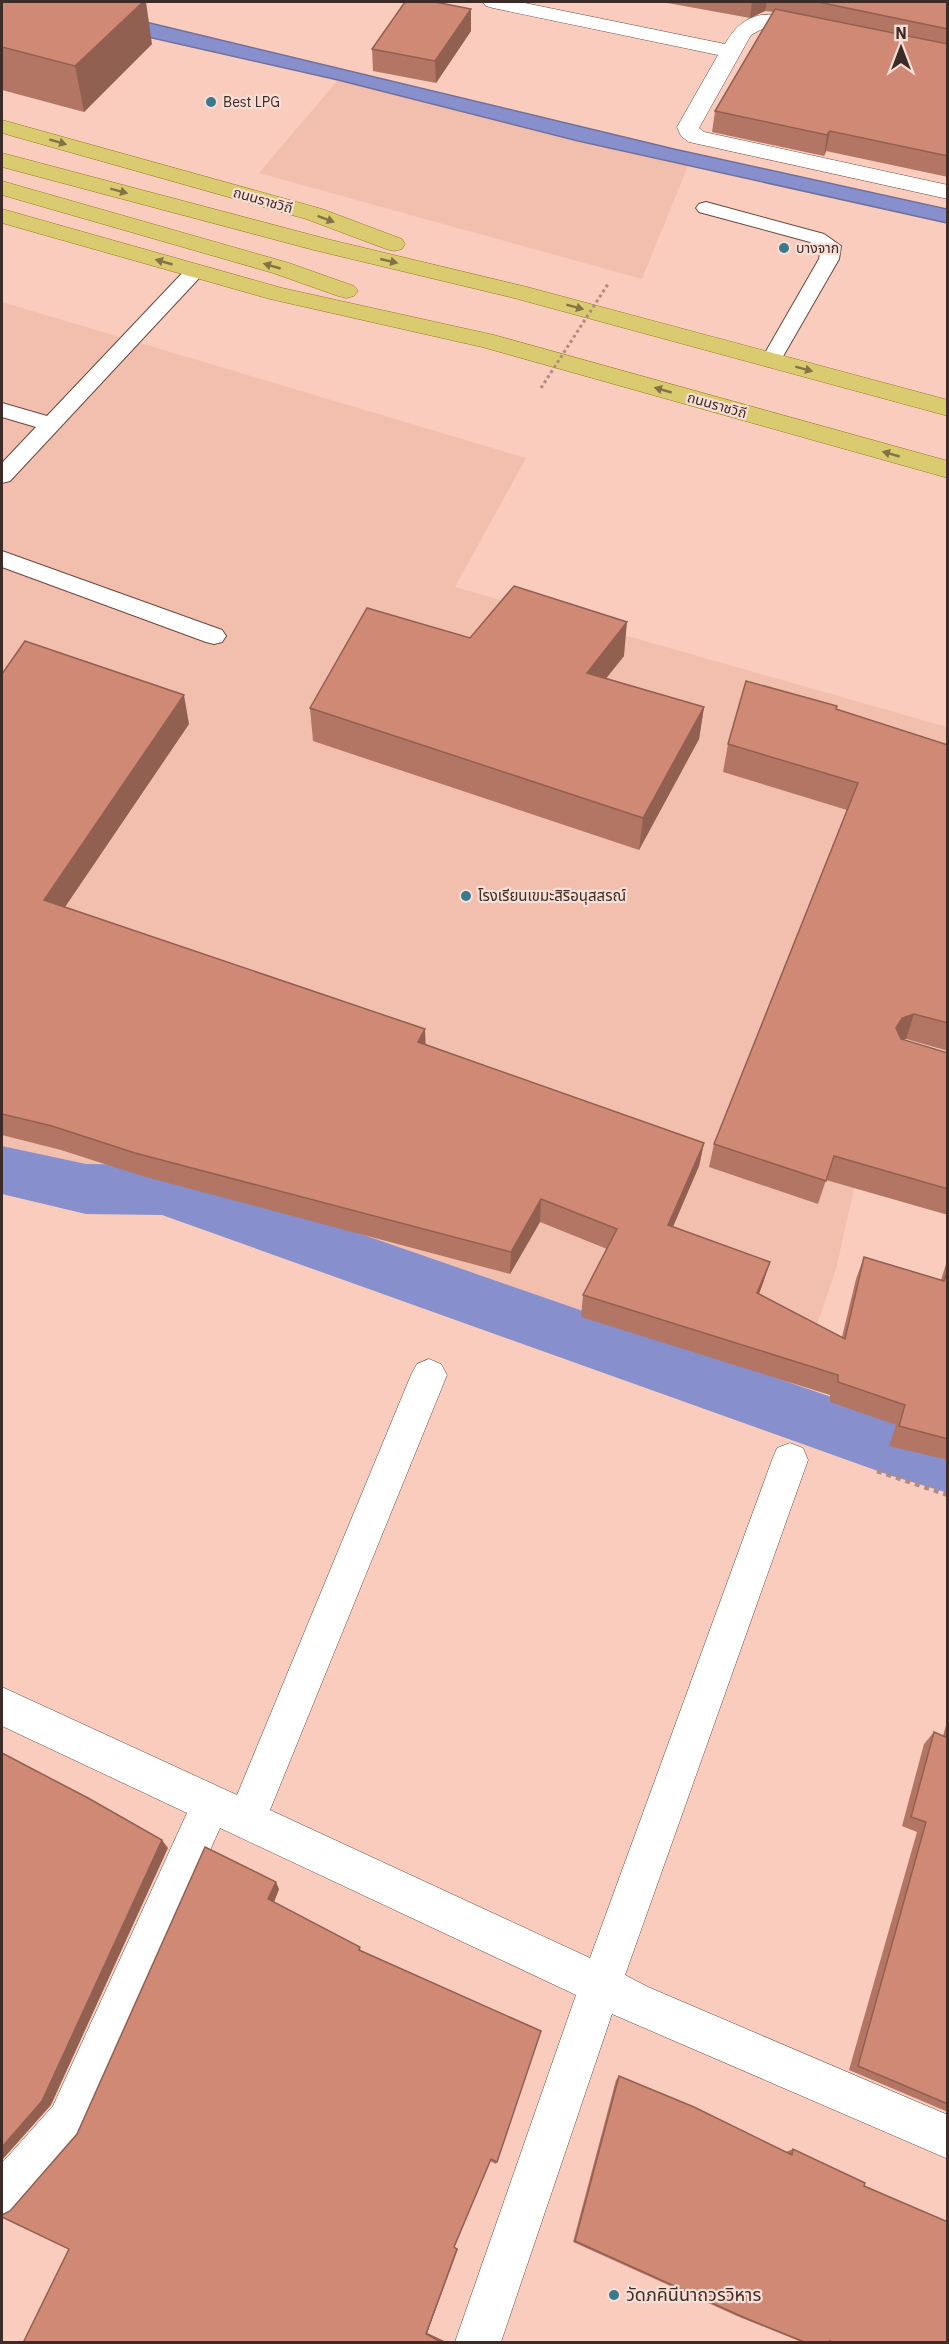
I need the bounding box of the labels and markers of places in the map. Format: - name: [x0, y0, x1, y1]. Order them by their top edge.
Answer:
- place label: Best LPG: [223, 93, 280, 111]
- marker: Best LPG: [204, 95, 218, 109]
- place label: บางจาก: [796, 239, 839, 257]
- marker: บางจาก: [777, 241, 791, 255]
- place label: โรงเรียนเขมะสิริอนุสสรณ์: [478, 886, 626, 905]
- marker: โรงเรียนเขมะสิริอนุสสรณ์: [459, 889, 473, 903]
- place label: วัดภคินีนาถวรวิหาร: [626, 2283, 761, 2306]
- marker: วัดภคินีนาถวรวิหาร: [607, 2288, 621, 2302]

